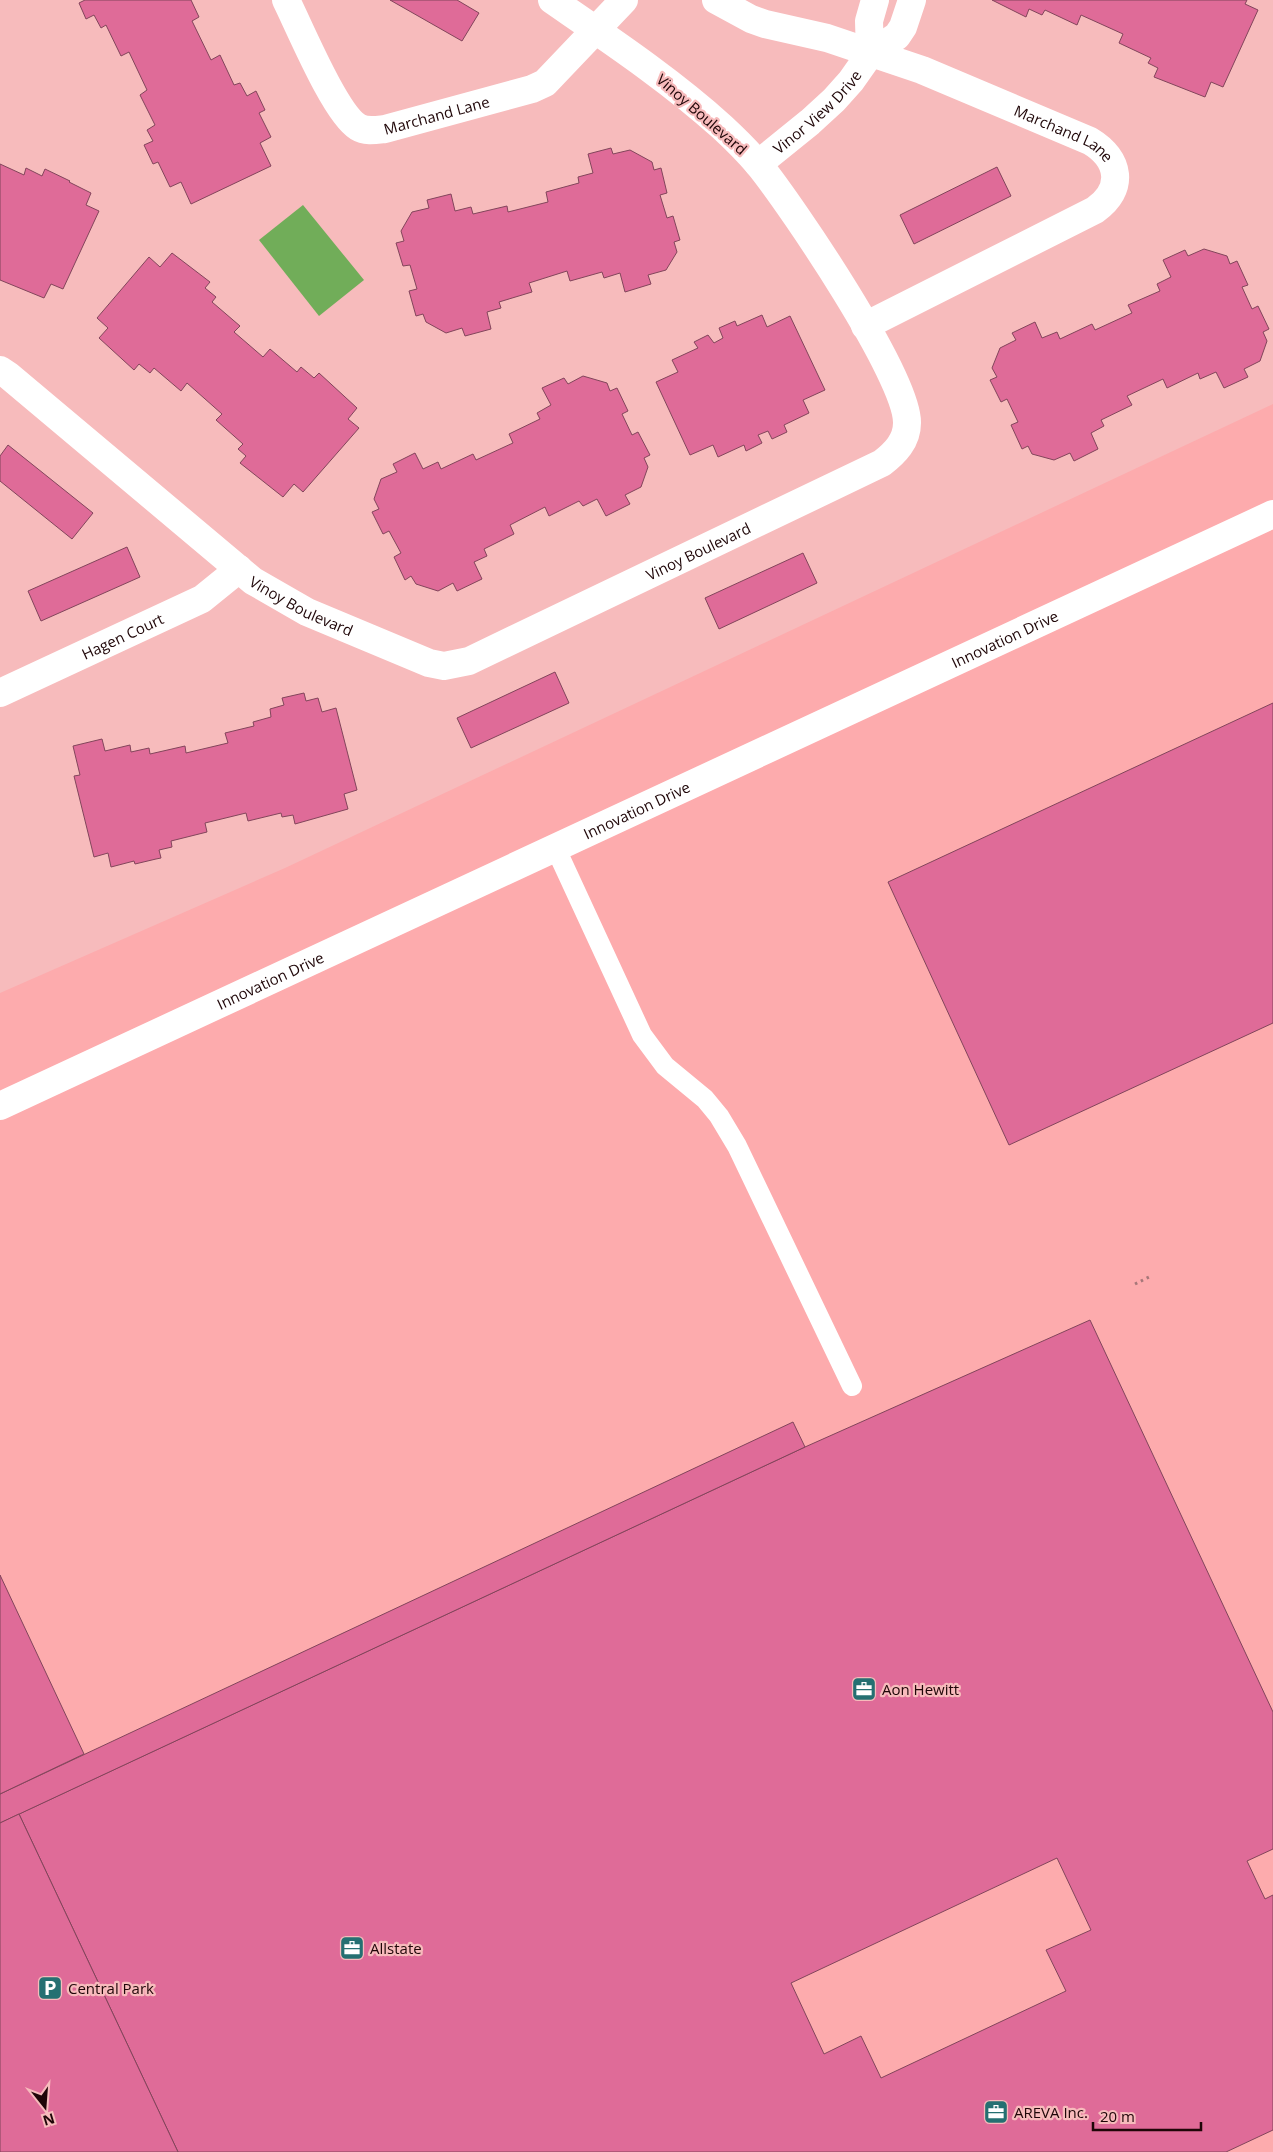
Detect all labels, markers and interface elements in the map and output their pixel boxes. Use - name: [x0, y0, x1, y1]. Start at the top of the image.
- street label: Vinor View Drive: [769, 66, 866, 158]
- street label: Vinoy Boulevard: [653, 69, 751, 159]
- street label: Marchand Lane: [381, 91, 492, 139]
- street label: Marchand Lane: [1011, 100, 1118, 166]
- street label: Vinoy Boulevard: [643, 517, 754, 585]
- street label: Vinoy Boulevard: [246, 571, 356, 640]
- street label: Innovation Drive: [948, 605, 1061, 672]
- street label: Hagen Court: [78, 608, 167, 664]
- street label: Innovation Drive: [580, 777, 693, 843]
- street label: Innovation Drive: [214, 947, 327, 1014]
- office icon: Aon Hewitt: [851, 1676, 877, 1702]
- place label: Aon Hewitt: [882, 1679, 959, 1699]
- office icon: Allstate: [339, 1935, 365, 1961]
- place label: Allstate: [370, 1938, 422, 1958]
- parking icon: Central Park: [37, 1975, 63, 2001]
- place label: Central Park: [68, 1978, 154, 1998]
- north arrow: [20, 2082, 70, 2132]
- office icon: AREVA Inc.: [983, 2099, 1009, 2125]
- scale bar: [1093, 2100, 1200, 2132]
- place label: AREVA Inc.: [1014, 2102, 1088, 2122]
- text: 20 m: [1100, 2106, 1135, 2126]
- text: N: [41, 2109, 57, 2131]

